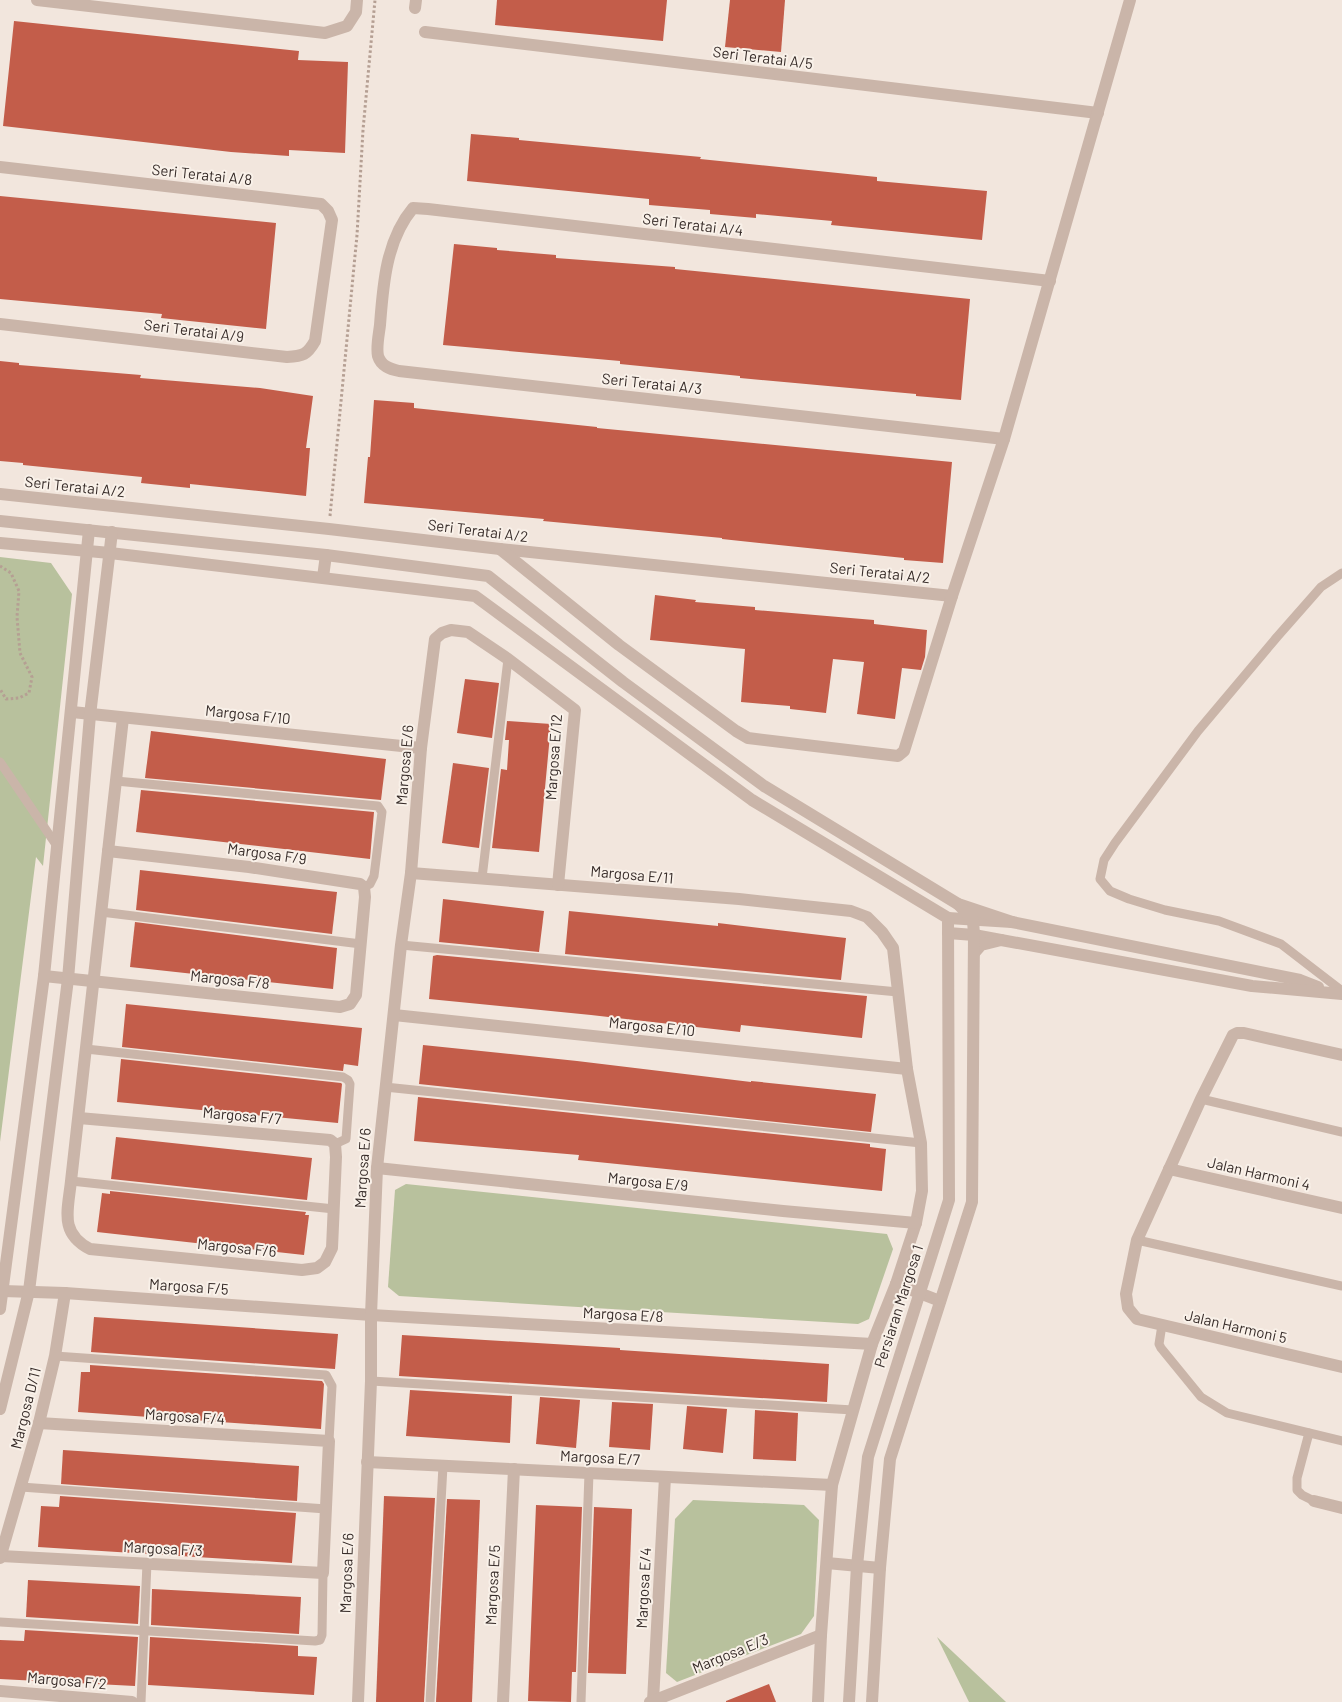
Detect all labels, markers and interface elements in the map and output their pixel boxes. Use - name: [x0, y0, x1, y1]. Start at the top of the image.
- street label: Seri Teratai A/5: [712, 42, 814, 72]
- street label: Seri Teratai A/8: [151, 160, 253, 188]
- street label: Seri Teratai A/4: [642, 209, 744, 239]
- street label: Seri Teratai A/9: [143, 315, 245, 345]
- street label: Seri Teratai A/3: [601, 369, 703, 397]
- street label: Seri Teratai A/2: [24, 472, 126, 500]
- street label: Seri Teratai A/2: [427, 515, 529, 545]
- street label: Seri Teratai A/2: [829, 558, 931, 586]
- street label: Margosa F/10: [204, 701, 292, 727]
- street label: Margosa E/12: [541, 713, 565, 801]
- street label: Margosa E/6: [392, 724, 416, 806]
- street label: Margosa F/9: [226, 839, 308, 867]
- street label: Margosa E/11: [590, 861, 674, 887]
- street label: Margosa F/8: [189, 966, 271, 992]
- street label: Margosa E/10: [608, 1013, 696, 1039]
- street label: Margosa F/7: [202, 1103, 282, 1127]
- street label: Margosa E/6: [350, 1127, 374, 1209]
- street label: Jalan Harmoni 4: [1206, 1152, 1312, 1194]
- street label: Margosa E/9: [607, 1168, 689, 1194]
- street label: Margosa F/6: [196, 1234, 278, 1260]
- street label: Persiaran Margosa 1: [870, 1242, 926, 1370]
- street label: Margosa F/5: [149, 1274, 229, 1298]
- street label: Margosa E/8: [582, 1303, 664, 1325]
- street label: Jalan Harmoni 5: [1183, 1305, 1289, 1347]
- street label: Margosa D/11: [6, 1365, 44, 1451]
- street label: Margosa F/4: [144, 1404, 226, 1428]
- street label: Margosa E/7: [560, 1446, 640, 1468]
- street label: Margosa E/6: [336, 1532, 356, 1614]
- street label: Margosa F/3: [123, 1537, 203, 1559]
- street label: Margosa E/5: [481, 1544, 503, 1626]
- street label: Margosa E/4: [632, 1547, 654, 1629]
- street label: Margosa E/3: [689, 1630, 771, 1676]
- street label: Margosa F/2: [26, 1668, 108, 1692]

